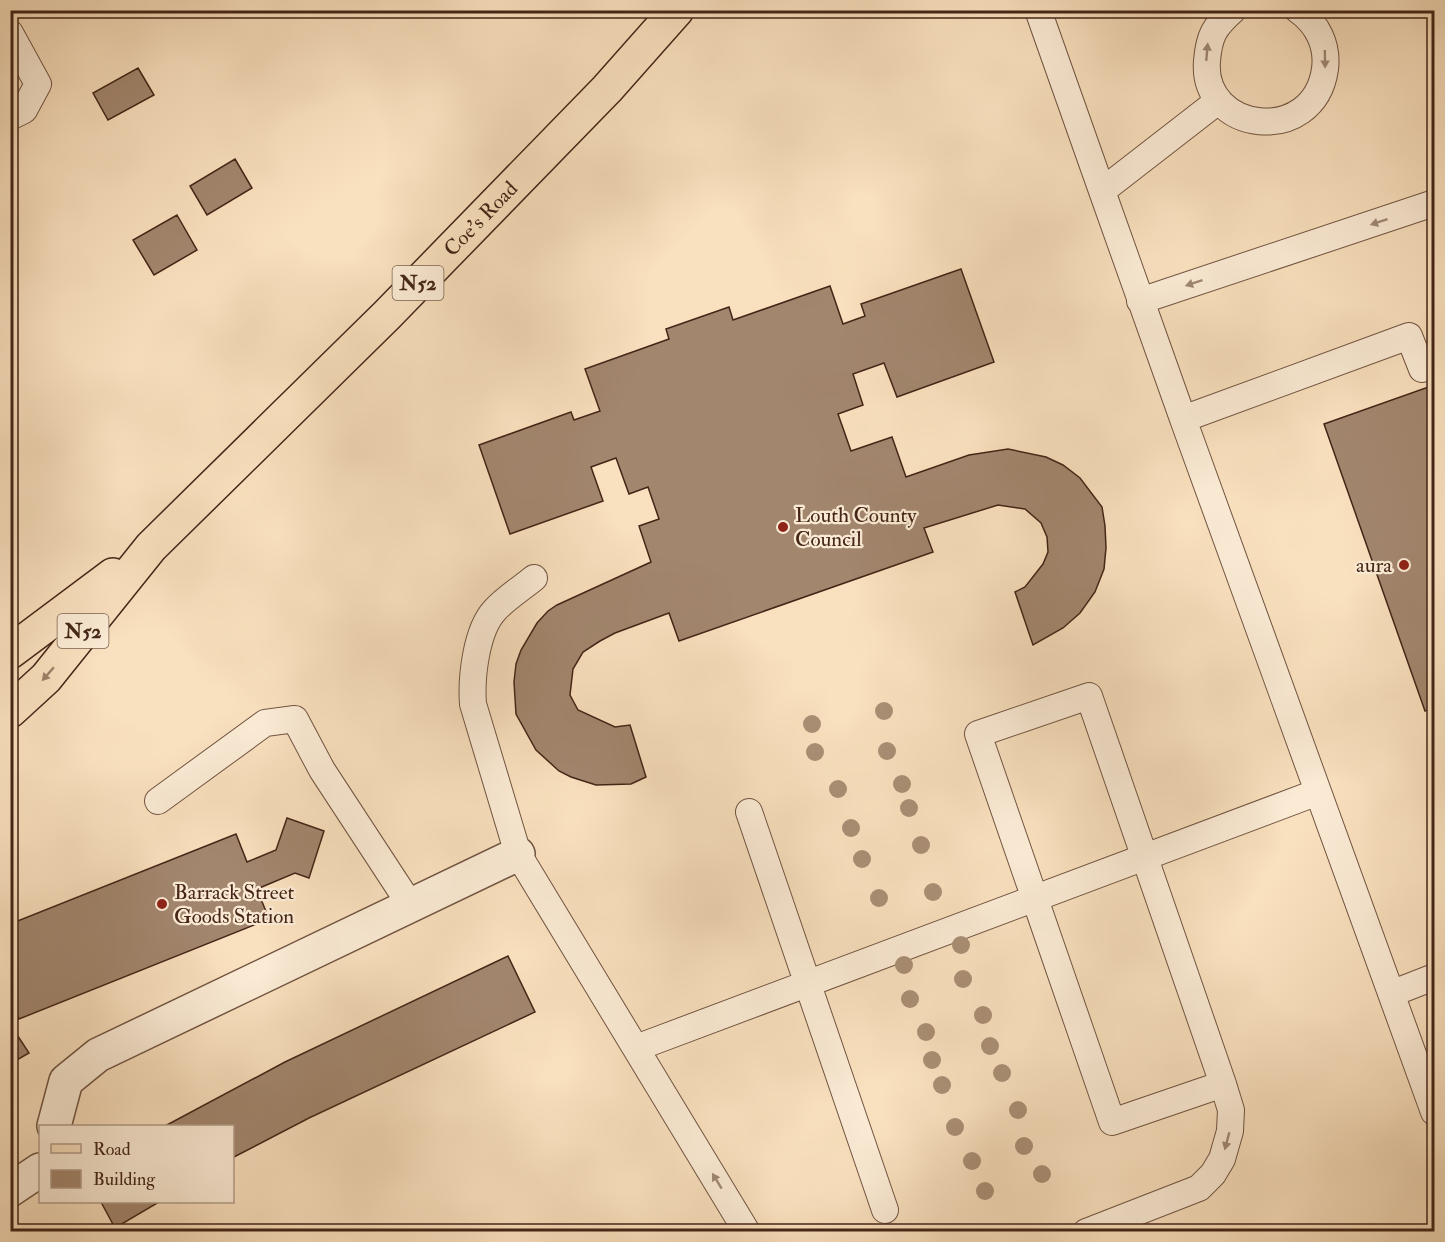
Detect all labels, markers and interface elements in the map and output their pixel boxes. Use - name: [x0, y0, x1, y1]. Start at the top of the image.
- one-way arrow: [1202, 43, 1212, 62]
- one-way arrow: [1320, 50, 1329, 69]
- street label: Coe's Road: [438, 175, 524, 262]
- one-way arrow: [1370, 217, 1388, 227]
- road number: N52: [392, 266, 444, 300]
- one-way arrow: [1185, 279, 1203, 288]
- place label: Louth County Council: [795, 502, 917, 553]
- marker: Louth County Council: [776, 520, 790, 534]
- place label: aura: [1356, 552, 1392, 579]
- marker: aura: [1397, 558, 1411, 572]
- road number: N52: [58, 614, 109, 648]
- one-way arrow: [42, 666, 55, 681]
- place label: Barrack Street Goods Station: [174, 879, 294, 930]
- marker: Barrack Street Goods Station: [155, 897, 169, 911]
- legend: [39, 1125, 234, 1203]
- one-way arrow: [1222, 1132, 1231, 1150]
- text: Road: [93, 1138, 131, 1161]
- text: Building: [93, 1168, 156, 1191]
- one-way arrow: [711, 1173, 722, 1190]

